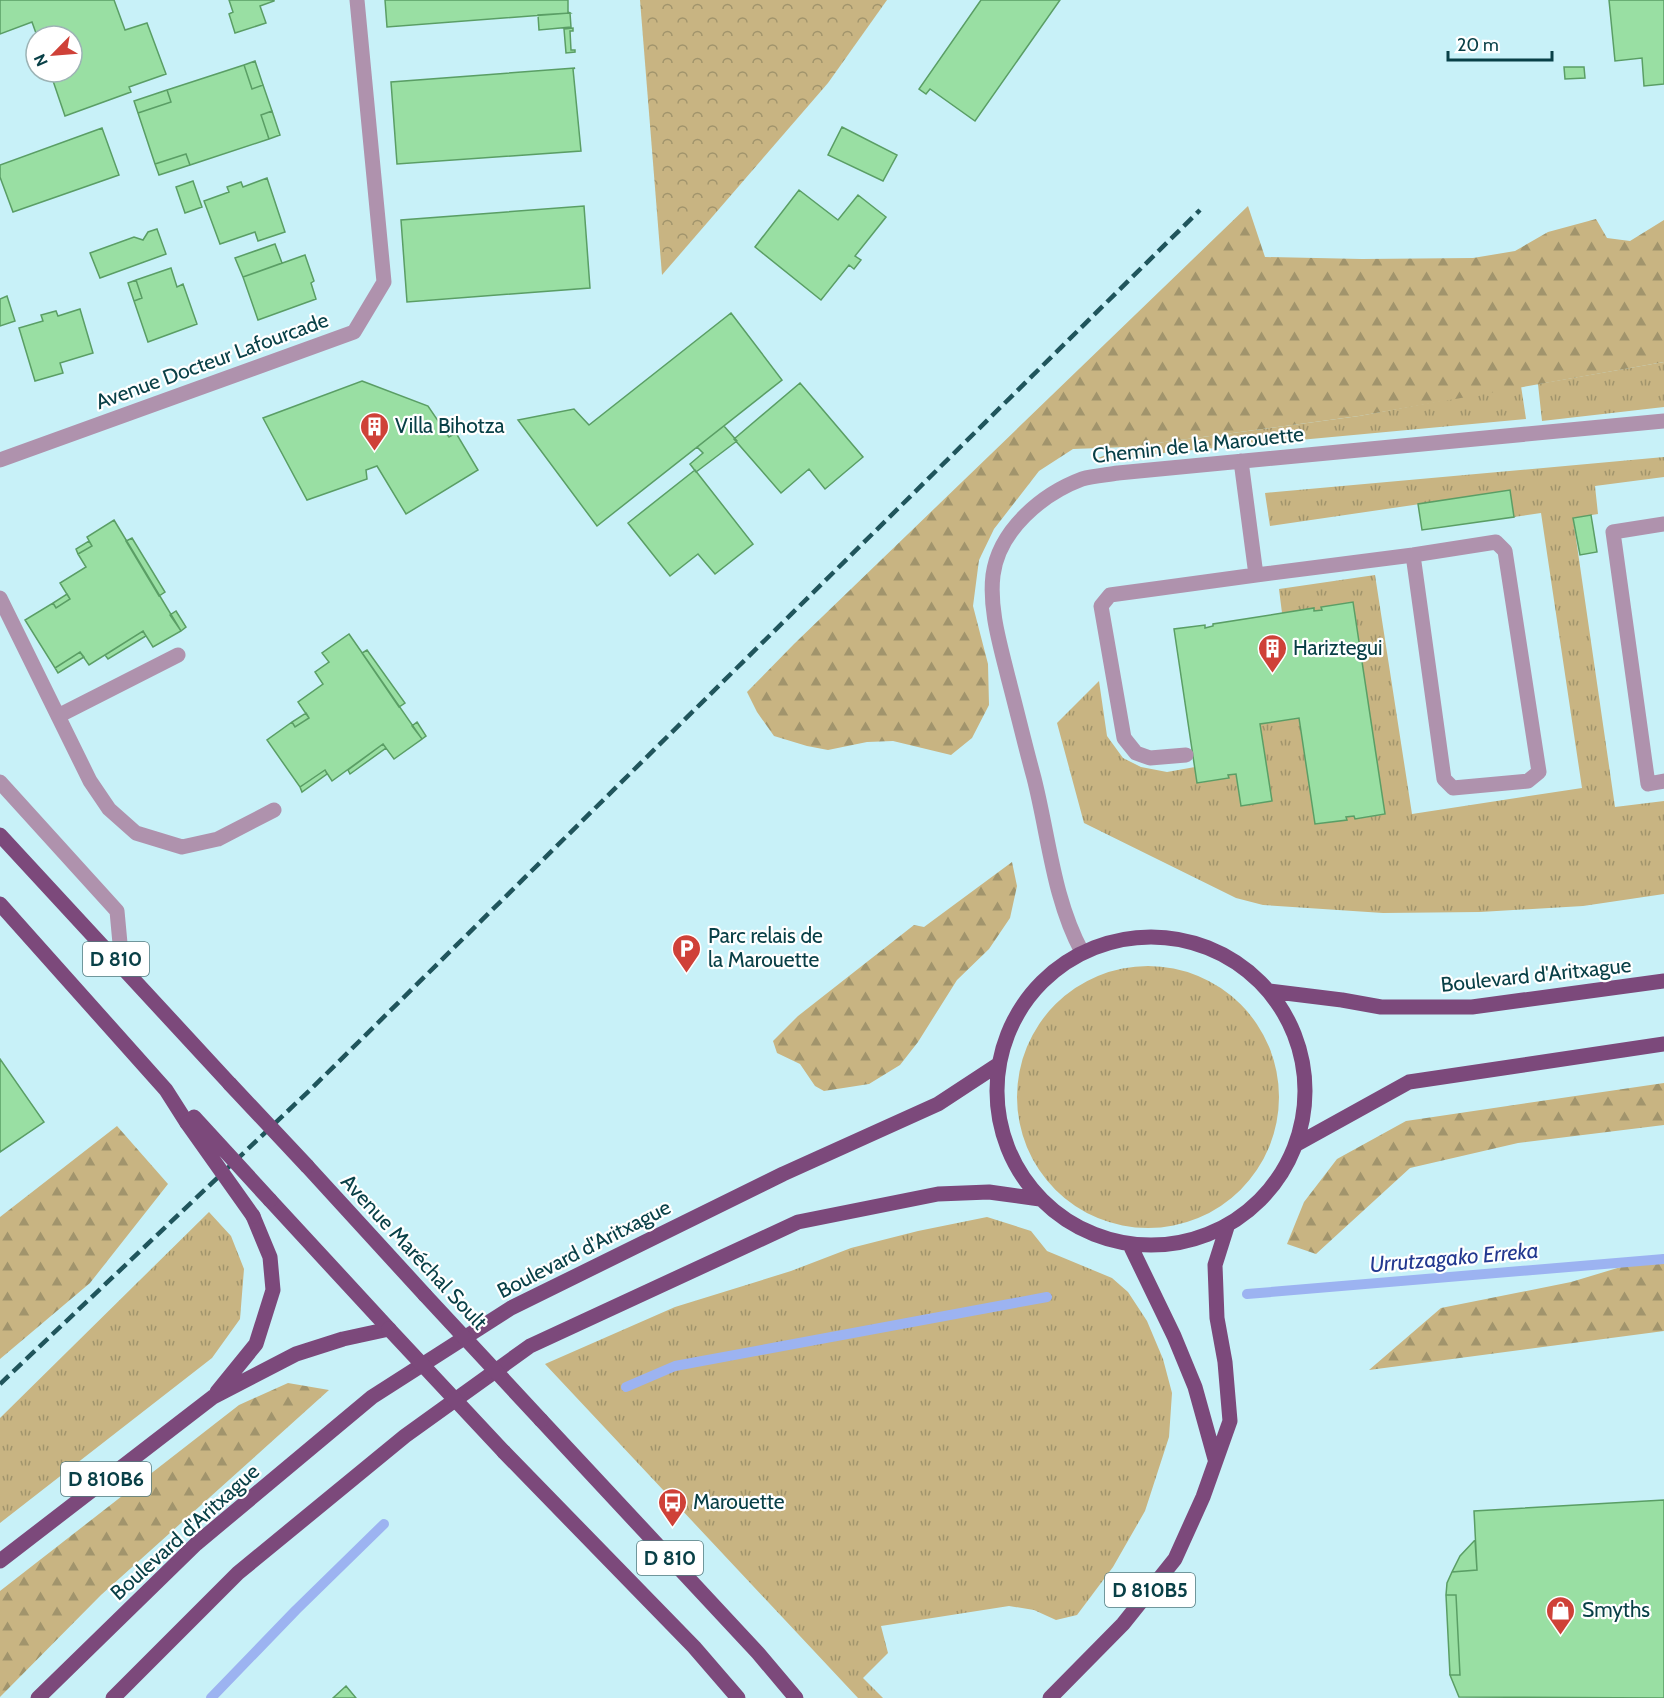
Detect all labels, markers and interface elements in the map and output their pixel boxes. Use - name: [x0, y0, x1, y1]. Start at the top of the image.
- north arrow: [24, 24, 84, 84]
- scale bar: [1448, 24, 1552, 62]
- text: 20 m: [1457, 34, 1499, 56]
- text: N: [30, 51, 52, 69]
- street label: Avenue Docteur Lafourcade: [92, 307, 332, 414]
- building icon: Villa Bihotza: [358, 410, 390, 452]
- place label: Villa Bihotza: [395, 413, 505, 438]
- street label: Chemin de la Marouette: [1091, 421, 1305, 468]
- building icon: Hariztegui: [1256, 632, 1288, 674]
- place label: Hariztegui: [1293, 635, 1382, 660]
- place label: Parc relais de la Marouette: [708, 923, 823, 972]
- parking icon: Parc relais de la Marouette: [671, 932, 703, 974]
- road number: D 810: [83, 942, 149, 976]
- street label: Boulevard d'Aritxague: [1440, 952, 1633, 997]
- street label: Avenue Maréchal Soult: [336, 1169, 493, 1334]
- street label: Boulevard d'Aritxague: [493, 1194, 675, 1303]
- water label: Urrutzagako Erreka: [1368, 1237, 1540, 1278]
- street label: Boulevard d'Aritxague: [105, 1458, 264, 1605]
- road number: D 810B6: [61, 1462, 151, 1496]
- bus stop icon: Marouette: [656, 1486, 688, 1528]
- place label: Marouette: [693, 1489, 785, 1514]
- road number: D 810: [637, 1541, 703, 1575]
- road number: D 810B5: [1105, 1573, 1195, 1607]
- shop icon: Smyths: [1545, 1594, 1577, 1636]
- place label: Smyths: [1582, 1597, 1650, 1622]

